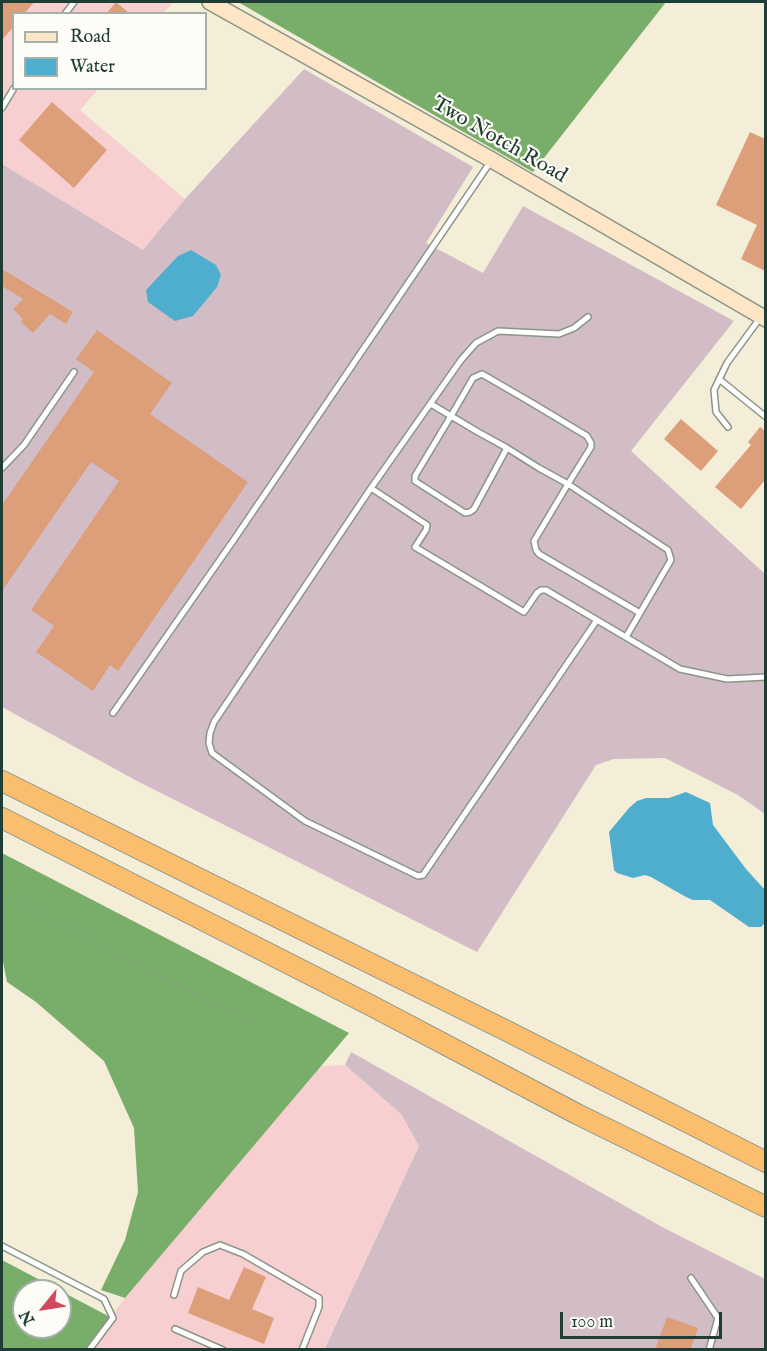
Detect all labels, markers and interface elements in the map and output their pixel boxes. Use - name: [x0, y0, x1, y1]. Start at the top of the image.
- legend: [12, 12, 207, 90]
- text: Road: [70, 26, 111, 49]
- text: Water: [70, 56, 115, 79]
- street label: Two Notch Road: [427, 92, 571, 190]
- north arrow: [12, 1279, 72, 1339]
- scale bar: [563, 1300, 725, 1338]
- text: N: [16, 1306, 40, 1328]
- text: 100 m: [571, 1311, 613, 1334]

